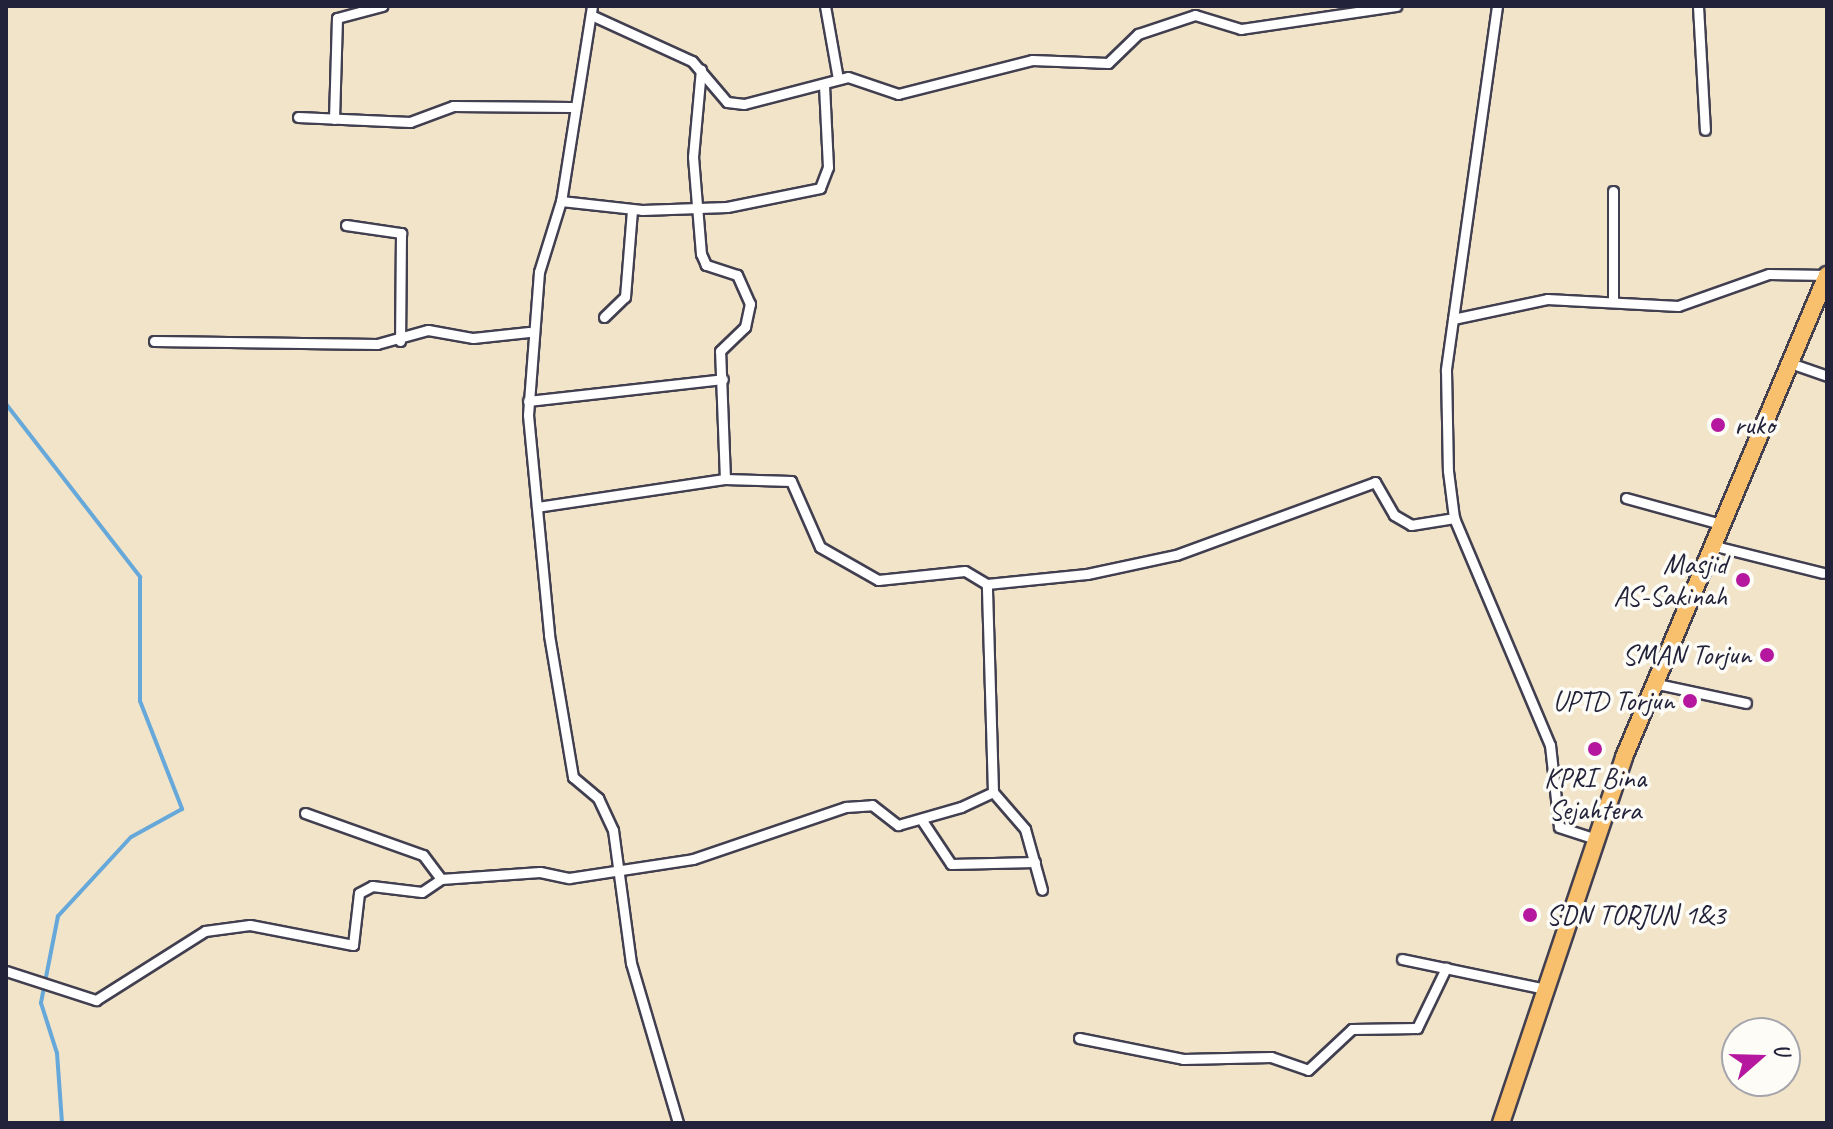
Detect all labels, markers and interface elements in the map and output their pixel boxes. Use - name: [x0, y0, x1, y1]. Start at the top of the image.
- place label: ruko: [1734, 408, 1775, 442]
- marker: ruko: [1709, 416, 1727, 434]
- place label: Masjid AS-Sakinah: [1613, 547, 1727, 613]
- marker: Masjid AS-Sakinah: [1734, 571, 1752, 589]
- place label: SMAN Torjun: [1622, 638, 1751, 672]
- marker: SMAN Torjun: [1758, 646, 1776, 664]
- place label: UPTD Torjun: [1553, 684, 1674, 718]
- marker: UPTD Torjun: [1681, 692, 1699, 710]
- marker: KPRI Bina Sejahtera: [1586, 740, 1604, 758]
- place label: KPRI Bina Sejahtera: [1544, 761, 1646, 827]
- place label: SDN TORJUN 1&3: [1546, 898, 1725, 932]
- marker: SDN TORJUN 1&3: [1521, 906, 1539, 924]
- north arrow: [1721, 1017, 1801, 1097]
- text: U: [1767, 1040, 1797, 1059]

